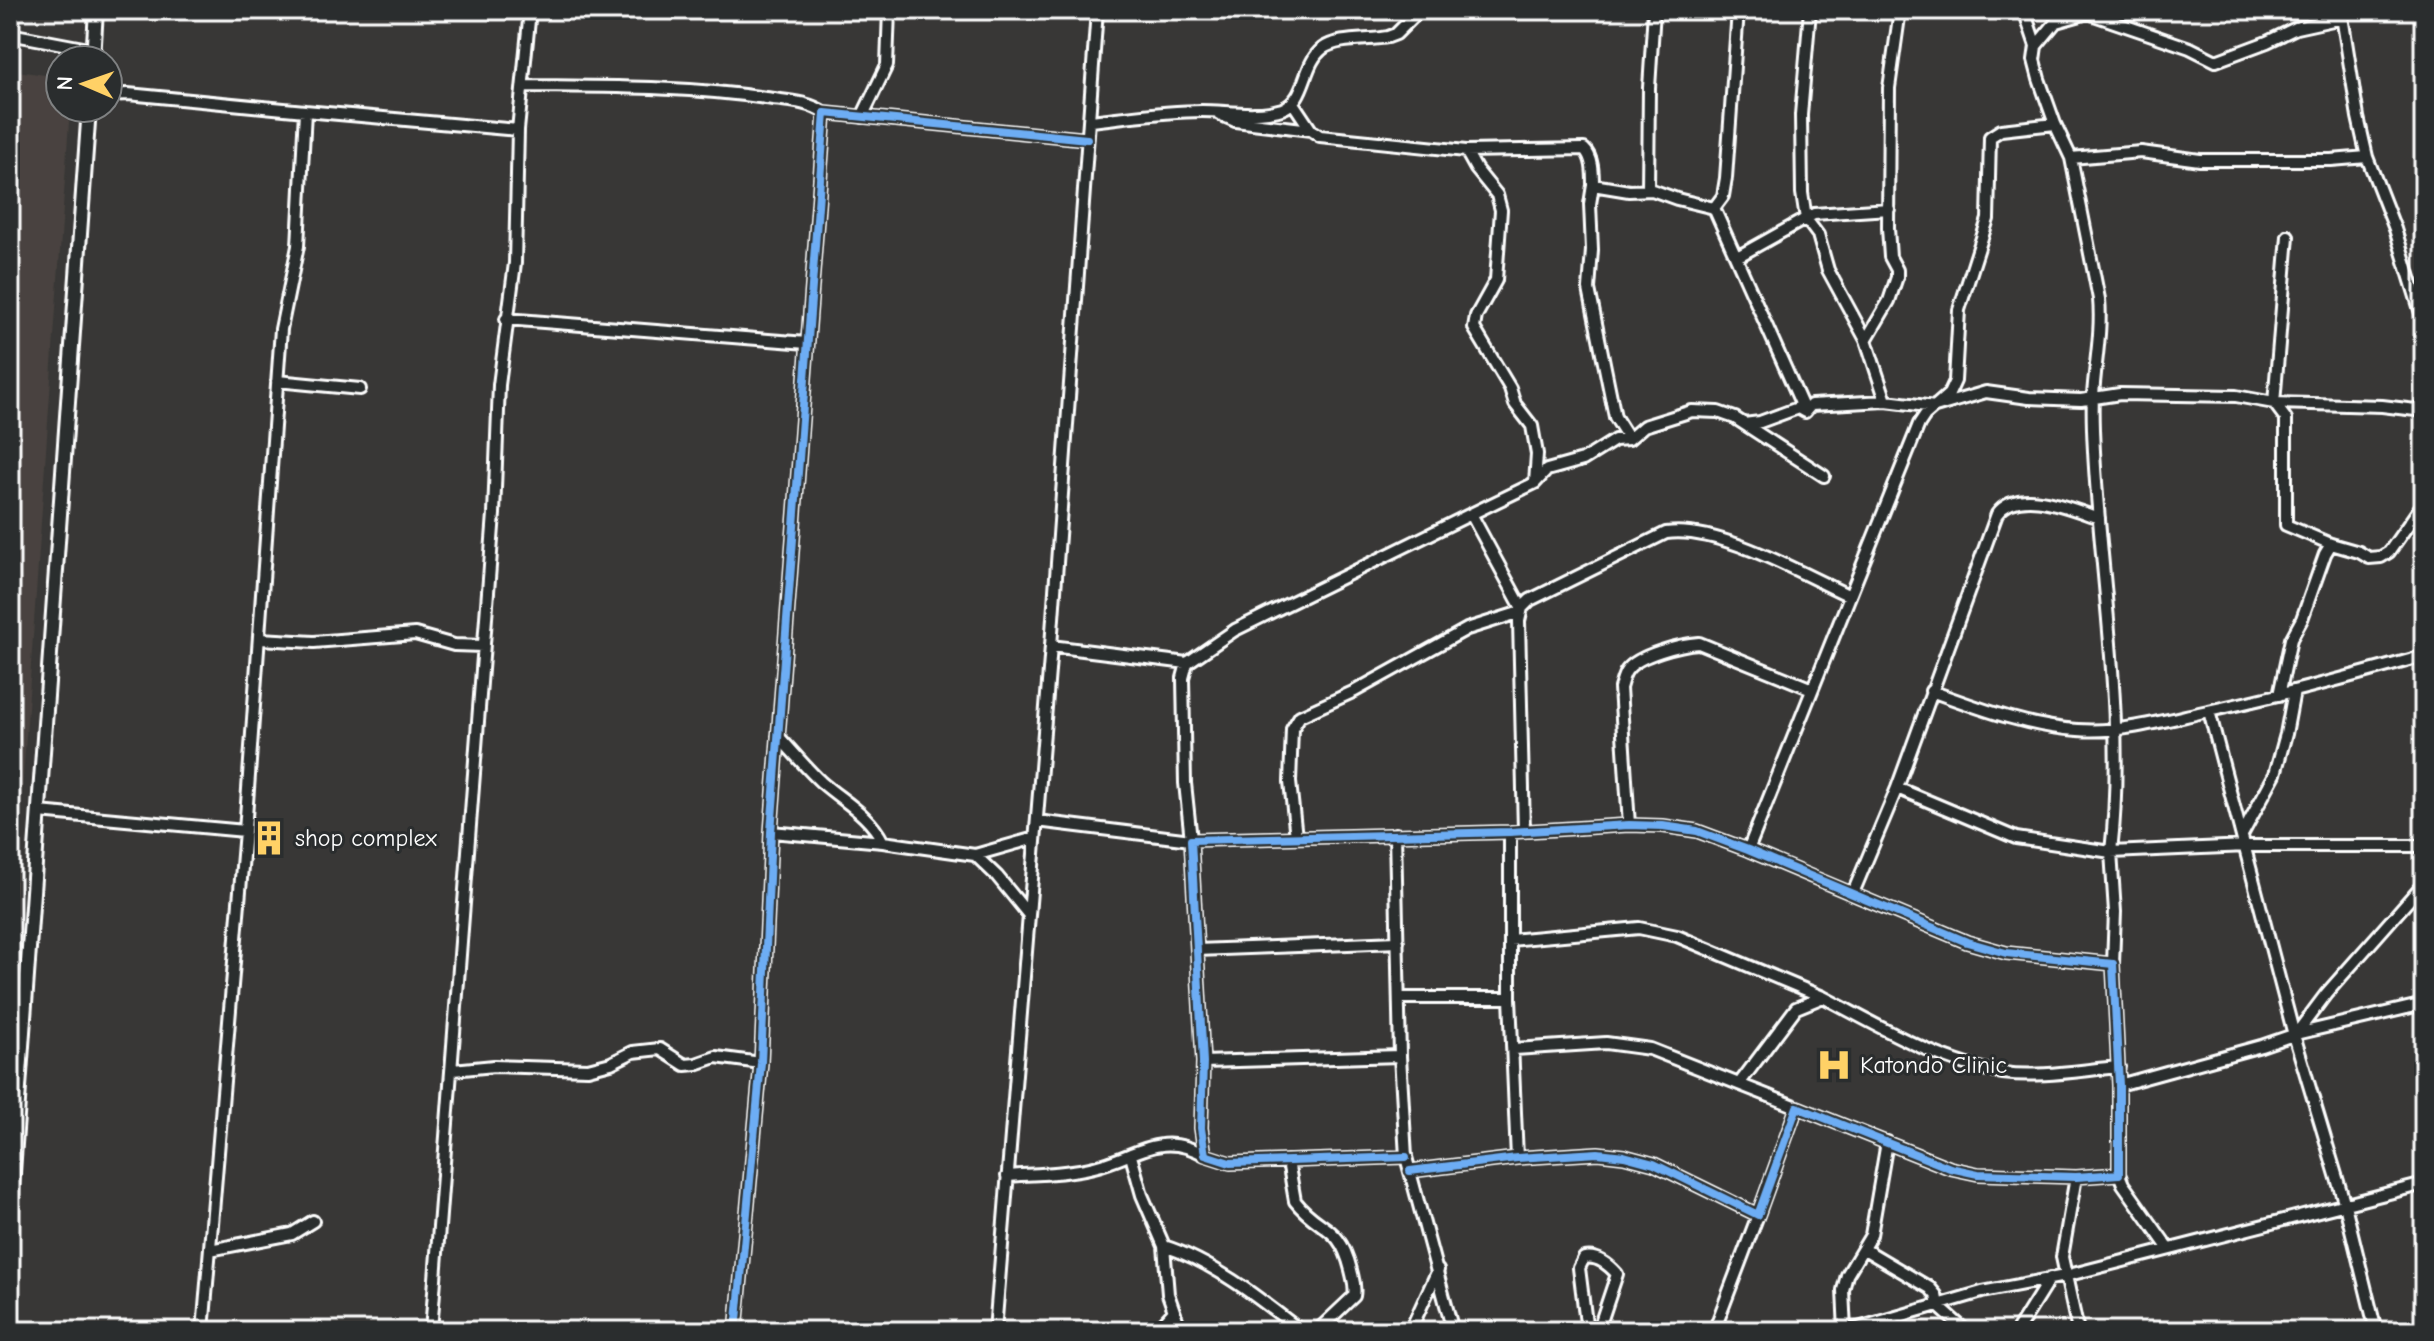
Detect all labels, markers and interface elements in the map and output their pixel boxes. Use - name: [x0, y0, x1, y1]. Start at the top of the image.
- north arrow: [44, 44, 124, 124]
- text: N: [52, 76, 78, 91]
- building icon: shop complex: [250, 819, 288, 857]
- place label: shop complex: [295, 824, 437, 852]
- hospital icon: Katondo Clinic: [1815, 1046, 1853, 1084]
- place label: Katondo Clinic: [1860, 1051, 2007, 1079]

